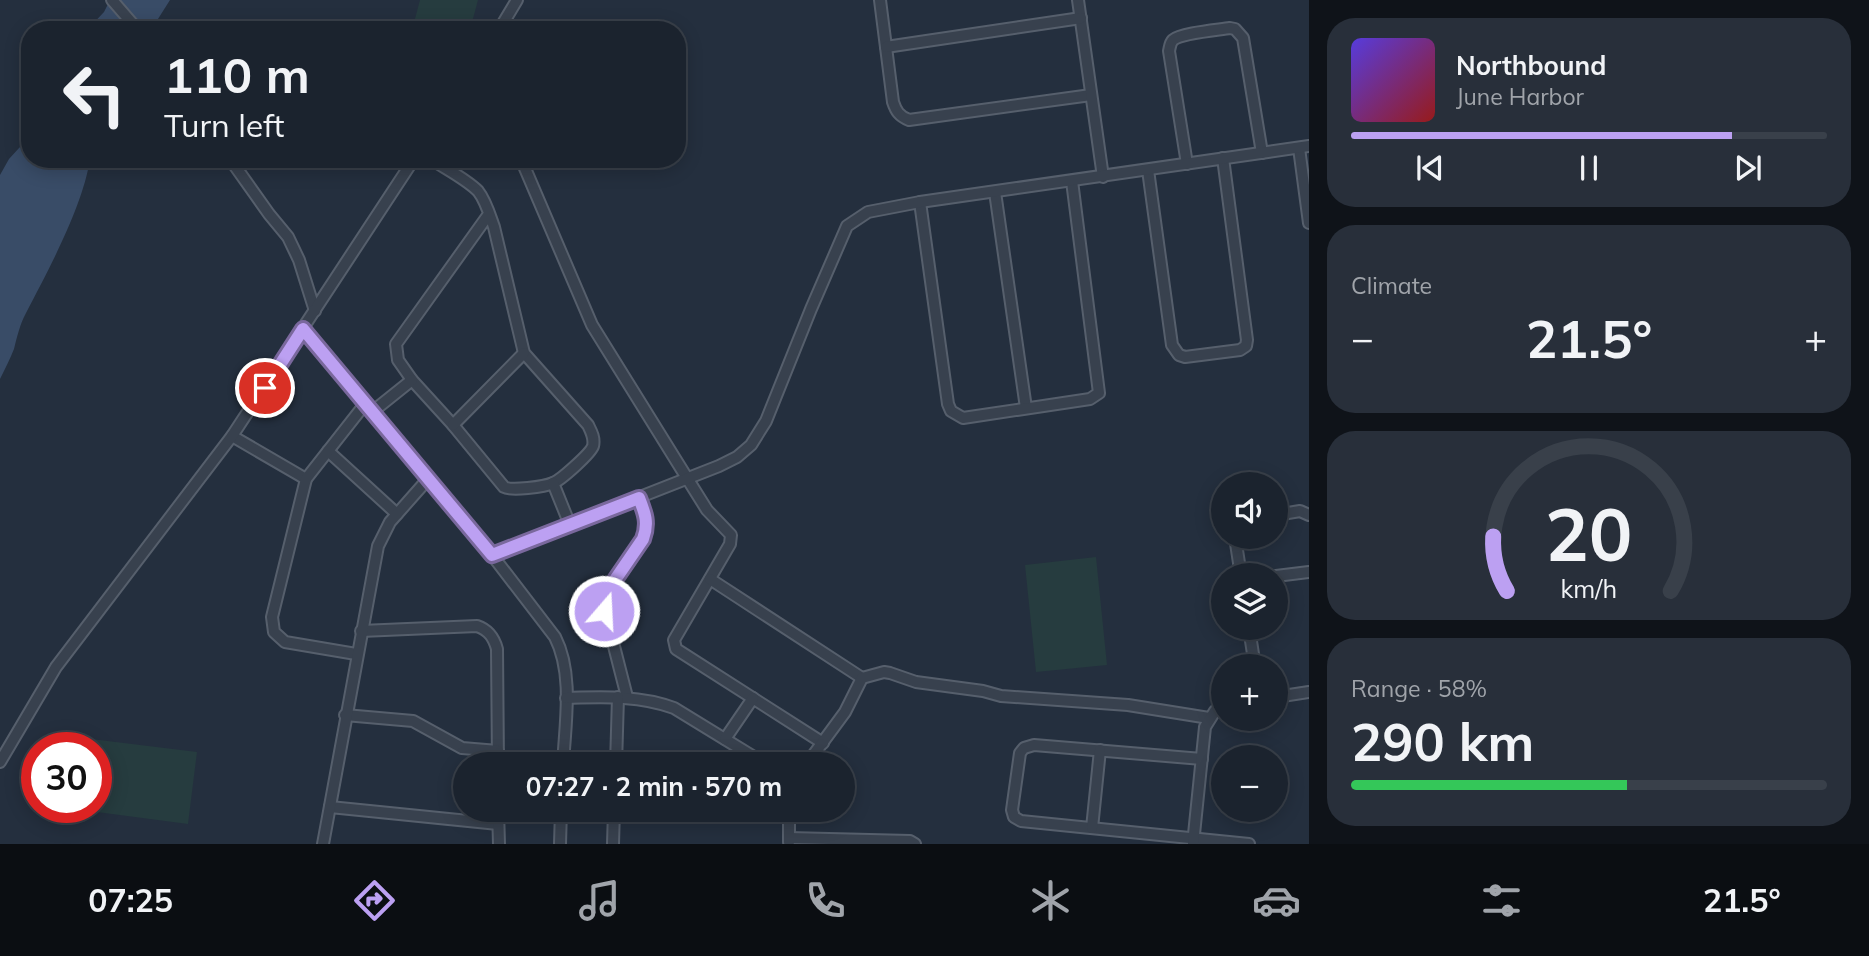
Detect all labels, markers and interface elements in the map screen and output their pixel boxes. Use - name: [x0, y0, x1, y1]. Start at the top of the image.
- text: 110 m: [164, 44, 310, 105]
- icon: left: [49, 49, 140, 140]
- text: Northbound: [1456, 49, 1606, 82]
- text: June Harbor: [1456, 82, 1584, 111]
- text: Turn left: [164, 105, 284, 145]
- icon: previous: [1411, 149, 1449, 187]
- icon: pause: [1570, 149, 1608, 187]
- icon: next: [1729, 149, 1767, 187]
- text: Climate: [1351, 271, 1432, 300]
- text: 21.5°: [1526, 306, 1652, 371]
- text: −: [1351, 314, 1374, 362]
- text: +: [1804, 314, 1827, 362]
- pin: [235, 358, 295, 418]
- icon: arrive: [246, 369, 284, 407]
- map controls: [1211, 472, 1288, 822]
- button: sound: [1211, 472, 1288, 549]
- text: 20: [1545, 489, 1633, 580]
- button: layers: [1211, 563, 1288, 640]
- text: km/h: [1561, 573, 1617, 604]
- position arrow: [567, 574, 641, 648]
- button: +: [1211, 654, 1288, 731]
- text: Range · 58%: [1351, 674, 1487, 703]
- text: 290 km: [1351, 709, 1534, 774]
- speed limit sign: 30: [21, 732, 112, 823]
- button: −: [1211, 745, 1288, 822]
- text: 07:27 · 2 min · 570 m: [526, 770, 782, 803]
- icon: directions: [350, 876, 399, 925]
- icon: music: [575, 876, 624, 925]
- icon: phone: [801, 876, 850, 925]
- icon: climate: [1026, 876, 1075, 925]
- icon: car: [1252, 876, 1301, 925]
- icon: filters: [1477, 876, 1526, 925]
- text: 07:25: [88, 880, 173, 920]
- text: 21.5°: [1703, 880, 1781, 920]

